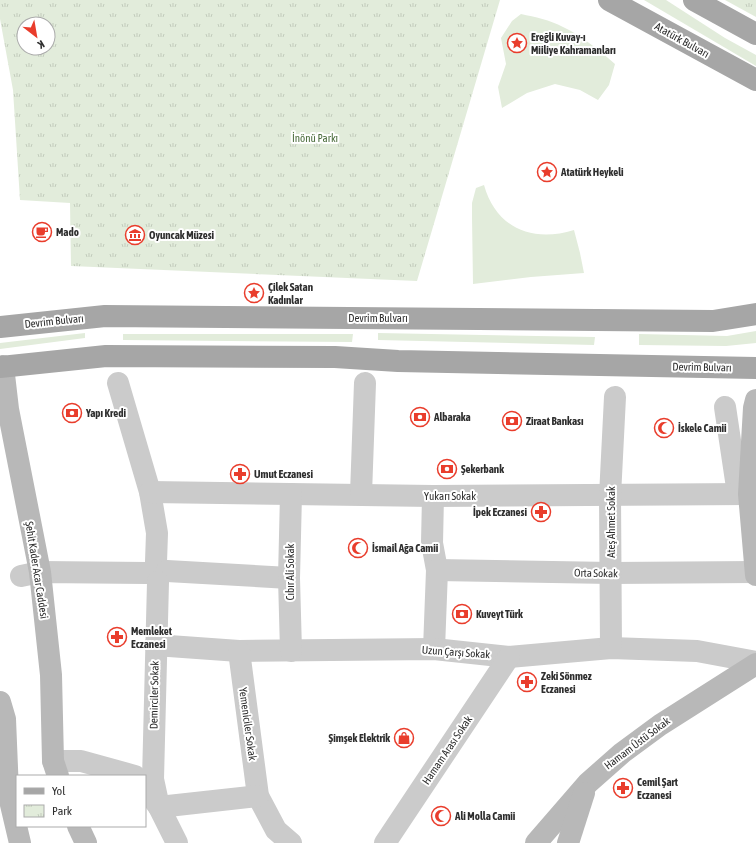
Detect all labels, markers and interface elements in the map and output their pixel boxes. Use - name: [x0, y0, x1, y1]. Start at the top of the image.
- north arrow: [16, 16, 56, 56]
- street label: Atatürk Bulvarı: [653, 20, 711, 60]
- place label: Ereğli Kuvay-ı Miiliye Kahramanları: [531, 31, 616, 56]
- place icon: Ereğli Kuvay-ı Miiliye Kahramanları: [506, 32, 528, 54]
- text: K: [35, 38, 47, 51]
- park label: İnönü Parkı: [292, 132, 338, 144]
- place icon: Atatürk Heykeli: [536, 161, 558, 183]
- place label: Atatürk Heykeli: [560, 166, 624, 178]
- cafe icon: Mado: [31, 221, 53, 243]
- museum icon: Oyuncak Müzesi: [124, 224, 146, 246]
- place label: Mado: [56, 226, 79, 238]
- place label: Oyuncak Müzesi: [149, 229, 215, 241]
- place label: Çilek Satan Kadınlar: [268, 281, 313, 306]
- place icon: Çilek Satan Kadınlar: [243, 282, 265, 304]
- street label: Devrim Bulvarı: [24, 312, 84, 330]
- street label: Devrim Bulvarı: [348, 312, 408, 324]
- street label: Devrim Bulvarı: [672, 360, 732, 374]
- bank icon: Yapı Kredi: [61, 402, 83, 424]
- bank icon: Albaraka: [409, 406, 431, 428]
- place label: Yapı Kredi: [85, 407, 126, 419]
- bank icon: Ziraat Bankası: [501, 410, 523, 432]
- place label: Albaraka: [433, 411, 471, 423]
- place label: Ziraat Bankası: [526, 415, 584, 427]
- mosque icon: İskele Camii: [653, 417, 675, 439]
- place label: İskele Camii: [678, 422, 727, 434]
- bank icon: Şekerbank: [436, 458, 458, 480]
- pharmacy icon: Umut Eczanesi: [229, 463, 251, 485]
- place label: Şekerbank: [461, 463, 504, 475]
- place label: Umut Eczanesi: [254, 468, 313, 480]
- street label: Ateş Ahmet Sokak: [605, 486, 617, 558]
- street label: Yukarı Sokak: [424, 490, 476, 502]
- pharmacy icon: İpek Eczanesi: [530, 501, 552, 523]
- place label: İpek Eczanesi: [473, 506, 527, 518]
- street label: Şehit Kader Acar Caddesi: [23, 520, 51, 620]
- mosque icon: İsmail Ağa Camii: [347, 537, 369, 559]
- place label: İsmail Ağa Camii: [372, 542, 439, 554]
- street label: Cıbır Ali Sokak: [284, 543, 296, 600]
- street label: Orta Sokak: [574, 567, 618, 579]
- bank icon: Kuveyt Türk: [451, 603, 473, 625]
- place label: Kuveyt Türk: [476, 608, 523, 620]
- place label: Memleket Eczanesi: [131, 625, 173, 650]
- pharmacy icon: Memleket Eczanesi: [106, 626, 128, 648]
- street label: Uzun Çarşı Sokak: [421, 644, 491, 660]
- street label: Demirciler Sokak: [147, 660, 161, 729]
- place label: Zeki Sönmez Eczanesi: [541, 670, 592, 695]
- pharmacy icon: Zeki Sönmez Eczanesi: [516, 671, 538, 693]
- street label: Yemeniciler Sokak: [237, 687, 259, 762]
- street label: Hamam Arası Sokak: [420, 713, 474, 787]
- street label: Hamam Üstü Sokak: [602, 714, 672, 772]
- shop icon: Şimşek Elektrik: [393, 727, 415, 749]
- place label: Şimşek Elektrik: [329, 732, 390, 744]
- legend: [16, 775, 146, 827]
- place label: Cemil Şart Eczanesi: [637, 776, 679, 801]
- pharmacy icon: Cemil Şart Eczanesi: [612, 777, 634, 799]
- text: Yol: [52, 784, 66, 798]
- text: Park: [52, 804, 73, 818]
- mosque icon: Ali Molla Camii: [430, 805, 452, 827]
- place label: Ali Molla Camii: [454, 810, 516, 822]

